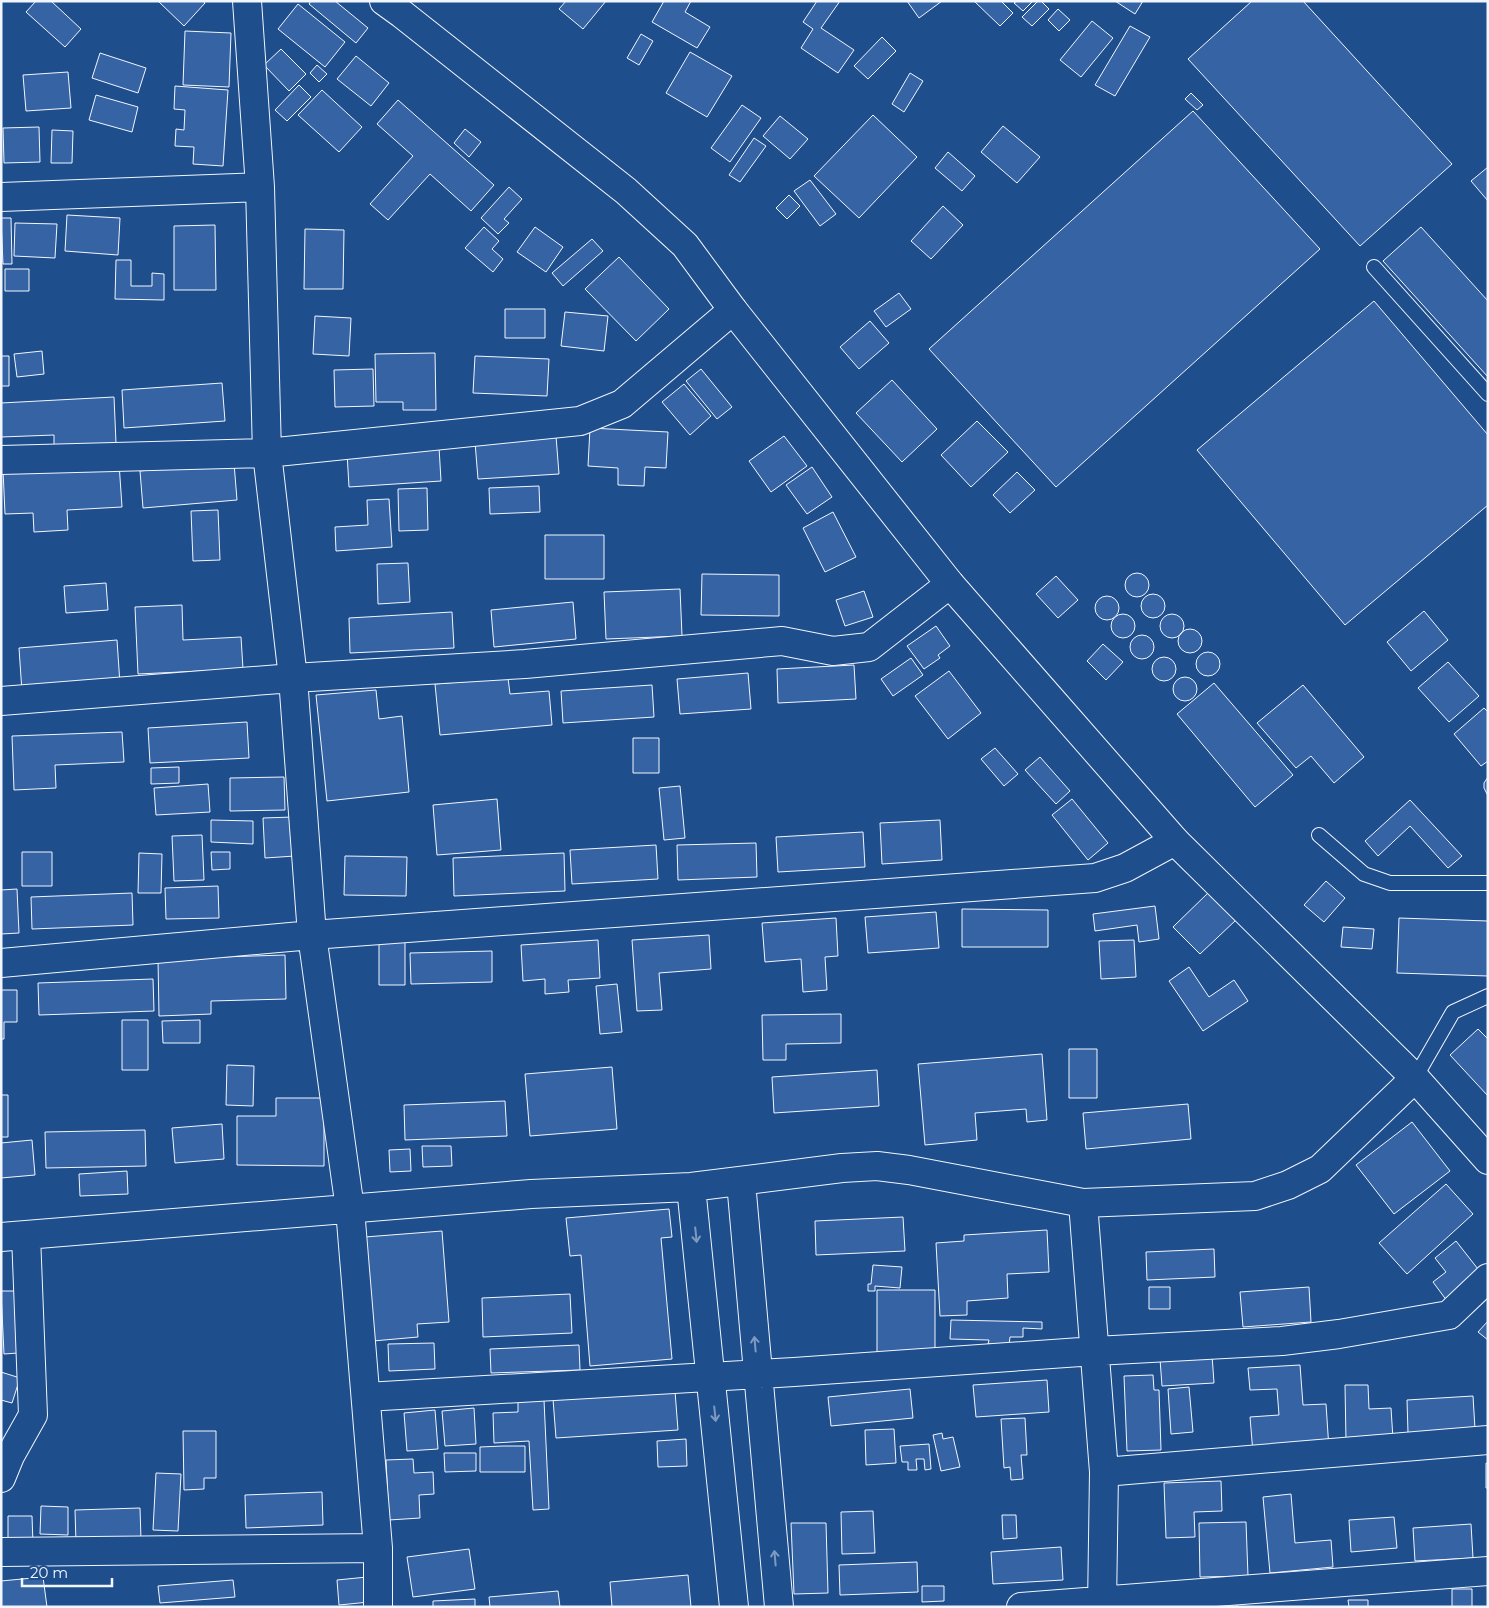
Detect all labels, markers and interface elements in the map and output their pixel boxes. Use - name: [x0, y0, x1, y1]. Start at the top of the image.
- one-way arrow: [691, 1227, 701, 1243]
- one-way arrow: [750, 1336, 759, 1352]
- one-way arrow: [710, 1406, 720, 1422]
- one-way arrow: [770, 1551, 780, 1567]
- scale bar: [22, 1556, 112, 1588]
- text: 20 m: [30, 1563, 68, 1582]

